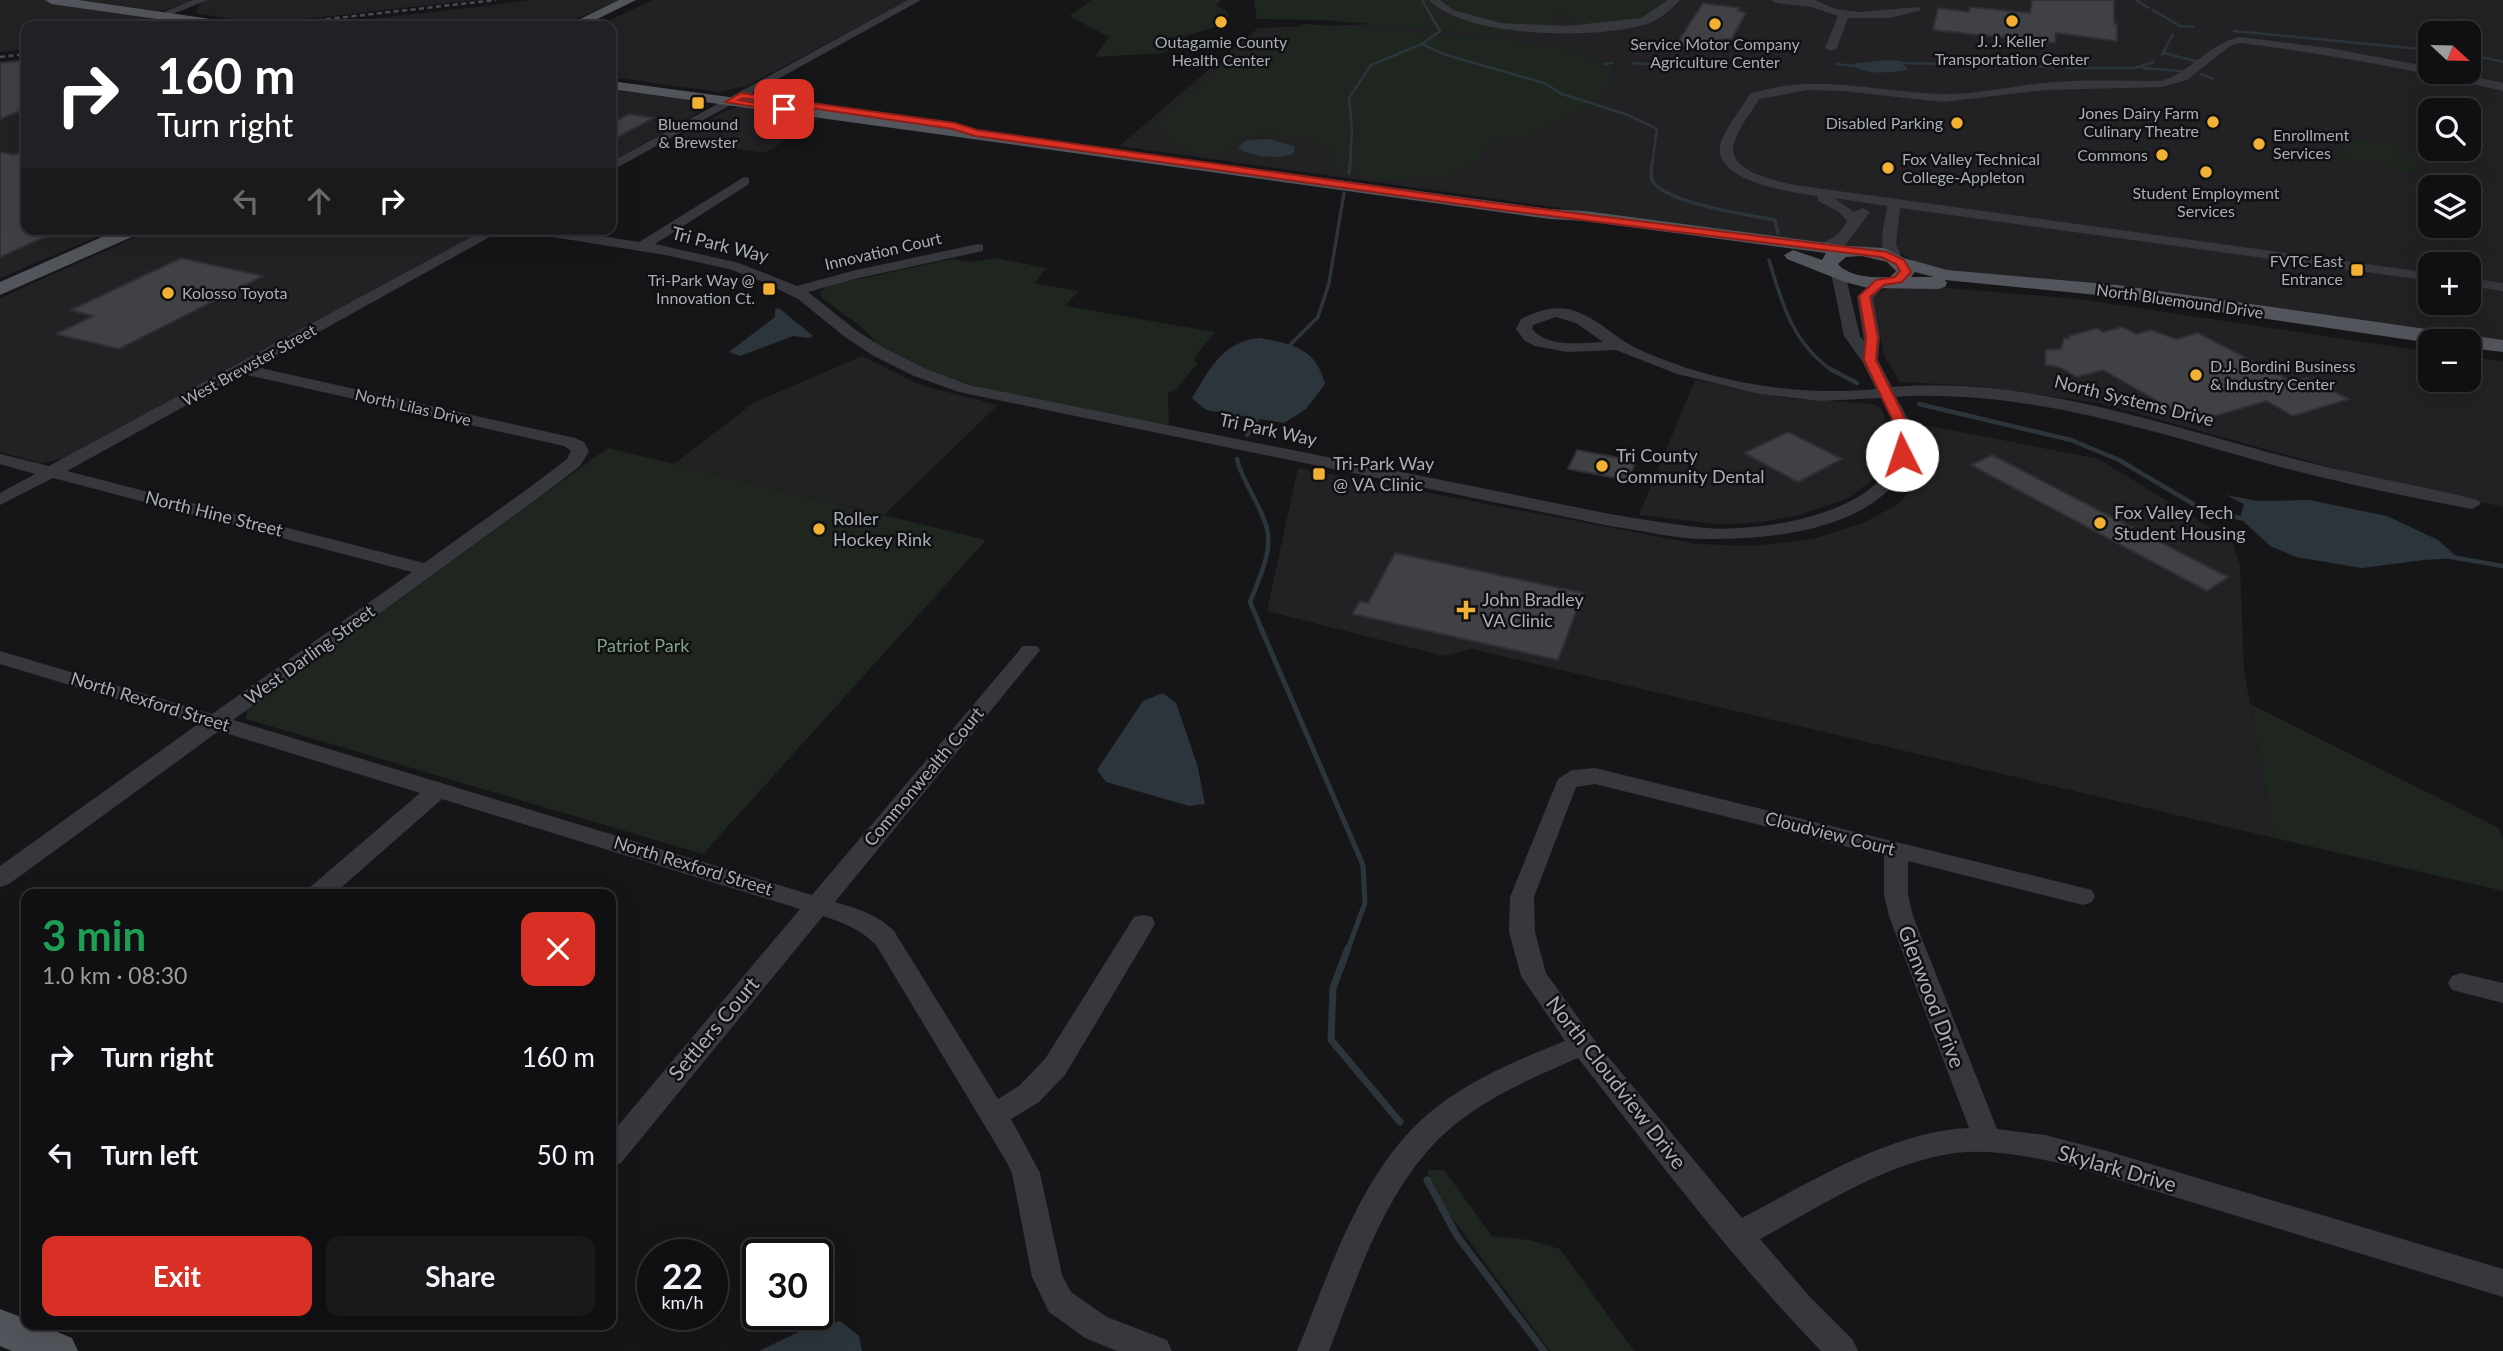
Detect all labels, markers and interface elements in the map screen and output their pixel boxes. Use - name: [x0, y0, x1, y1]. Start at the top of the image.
- marker: J. J. Keller Transportation Center: [2004, 13, 2020, 29]
- marker: Outagamie County Health Center: [1213, 14, 1229, 30]
- marker: Service Motor Company Agriculture Center: [1707, 16, 1723, 32]
- north arrow: [2418, 21, 2482, 84]
- map controls: [2418, 21, 2481, 392]
- place label: J. J. Keller Transportation Center: [1935, 31, 2089, 68]
- place label: Outagamie County Health Center: [1155, 32, 1288, 69]
- place label: Service Motor Company Agriculture Center: [1630, 34, 1801, 71]
- text: 160 m: [157, 46, 295, 104]
- icon: right: [42, 49, 133, 140]
- pin: [754, 79, 814, 139]
- icon: arrive: [765, 90, 803, 128]
- marker: Bluemound & Brewster: [690, 95, 706, 111]
- button: search: [2418, 98, 2481, 161]
- place label: Jones Dairy Farm Culinary Theatre: [2079, 103, 2199, 140]
- text: Turn right: [157, 105, 293, 144]
- place label: Disabled Parking: [1826, 113, 1943, 132]
- place label: Bluemound & Brewster: [658, 114, 738, 151]
- marker: Jones Dairy Farm Culinary Theatre: [2205, 114, 2221, 130]
- marker: Disabled Parking: [1949, 115, 1965, 131]
- place label: Enrollment Services: [2273, 125, 2349, 162]
- marker: Enrollment Services: [2251, 136, 2267, 152]
- place label: Commons: [2077, 145, 2148, 164]
- marker: Commons: [2154, 147, 2170, 163]
- place label: Fox Valley Technical College-Appleton: [1902, 149, 2040, 186]
- marker: Fox Valley Technical College-Appleton: [1880, 160, 1896, 176]
- marker: Student Employment Services: [2198, 164, 2214, 180]
- button: layers: [2418, 175, 2481, 238]
- icon: left: [227, 182, 265, 220]
- icon: ahead: [300, 182, 338, 220]
- icon: right: [373, 182, 411, 220]
- place label: Student Employment Services: [2132, 183, 2280, 220]
- street label: Tri Park Way: [669, 221, 772, 267]
- street label: Innovation Court: [823, 228, 943, 273]
- place label: FVTC East Entrance: [2270, 251, 2343, 288]
- button: +: [2418, 252, 2481, 315]
- marker: FVTC East Entrance: [2349, 262, 2365, 278]
- place label: Tri-Park Way @ Innovation Ct.: [648, 270, 755, 307]
- street label: North Bluemound Drive: [2095, 279, 2265, 322]
- marker: Tri-Park Way @ Innovation Ct.: [761, 281, 777, 297]
- place label: Kolosso Toyota: [182, 283, 287, 302]
- marker: Kolosso Toyota: [160, 285, 176, 301]
- street label: West Brewster Street: [178, 320, 319, 409]
- button: −: [2418, 329, 2481, 392]
- place label: D.J. Bordini Business & Industry Center: [2210, 356, 2356, 393]
- marker: D.J. Bordini Business & Industry Center: [2188, 367, 2204, 383]
- street label: North Systems Drive: [2052, 370, 2216, 430]
- street label: North Lilas Drive: [353, 384, 473, 429]
- street label: Tri Park Way: [1217, 408, 1320, 450]
- position arrow: [1865, 418, 1939, 492]
- place label: Tri County Community Dental: [1616, 444, 1765, 487]
- place label: Tri-Park Way @ VA Clinic: [1333, 452, 1435, 495]
- marker: Tri County Community Dental: [1594, 458, 1610, 474]
- marker: Tri-Park Way @ VA Clinic: [1311, 466, 1327, 482]
- street label: North Hine Street: [143, 485, 286, 541]
- place label: Fox Valley Tech Student Housing: [2114, 501, 2246, 544]
- place label: Roller Hockey Rink: [833, 507, 932, 550]
- marker: Fox Valley Tech Student Housing: [2092, 515, 2108, 531]
- marker: Roller Hockey Rink: [811, 521, 827, 537]
- place label: John Bradley VA Clinic: [1482, 588, 1585, 631]
- street label: West Darling Street: [240, 599, 379, 709]
- marker: John Bradley VA Clinic: [1456, 600, 1476, 620]
- park label: Patriot Park: [597, 634, 690, 656]
- street label: North Rexford Street: [68, 666, 233, 736]
- street label: Commonwealth Court: [859, 702, 988, 850]
- street label: Cloudview Court: [1763, 806, 1898, 860]
- street label: North Rexford Street: [611, 830, 776, 900]
- text: 3 min: [42, 910, 146, 960]
- button: close: [521, 912, 595, 986]
- street label: Glenwood Drive: [1894, 922, 1971, 1071]
- text: 1.0 km · 08:30: [42, 961, 187, 989]
- street label: Settlers Court: [662, 971, 764, 1085]
- street label: North Cloudview Drive: [1542, 991, 1692, 1174]
- icon: right: [42, 1038, 80, 1076]
- text: Turn right: [101, 1041, 214, 1073]
- text: 160 m: [522, 1041, 595, 1073]
- icon: left: [42, 1136, 80, 1174]
- text: Turn left: [101, 1139, 198, 1171]
- text: 50 m: [537, 1139, 595, 1171]
- street label: Skylark Drive: [2055, 1139, 2179, 1196]
- button: Exit: [42, 1236, 312, 1316]
- button: Share: [326, 1236, 595, 1316]
- speed limit sign: 30: [742, 1239, 833, 1330]
- text: 22: [662, 1254, 703, 1296]
- text: km/h: [661, 1291, 704, 1313]

